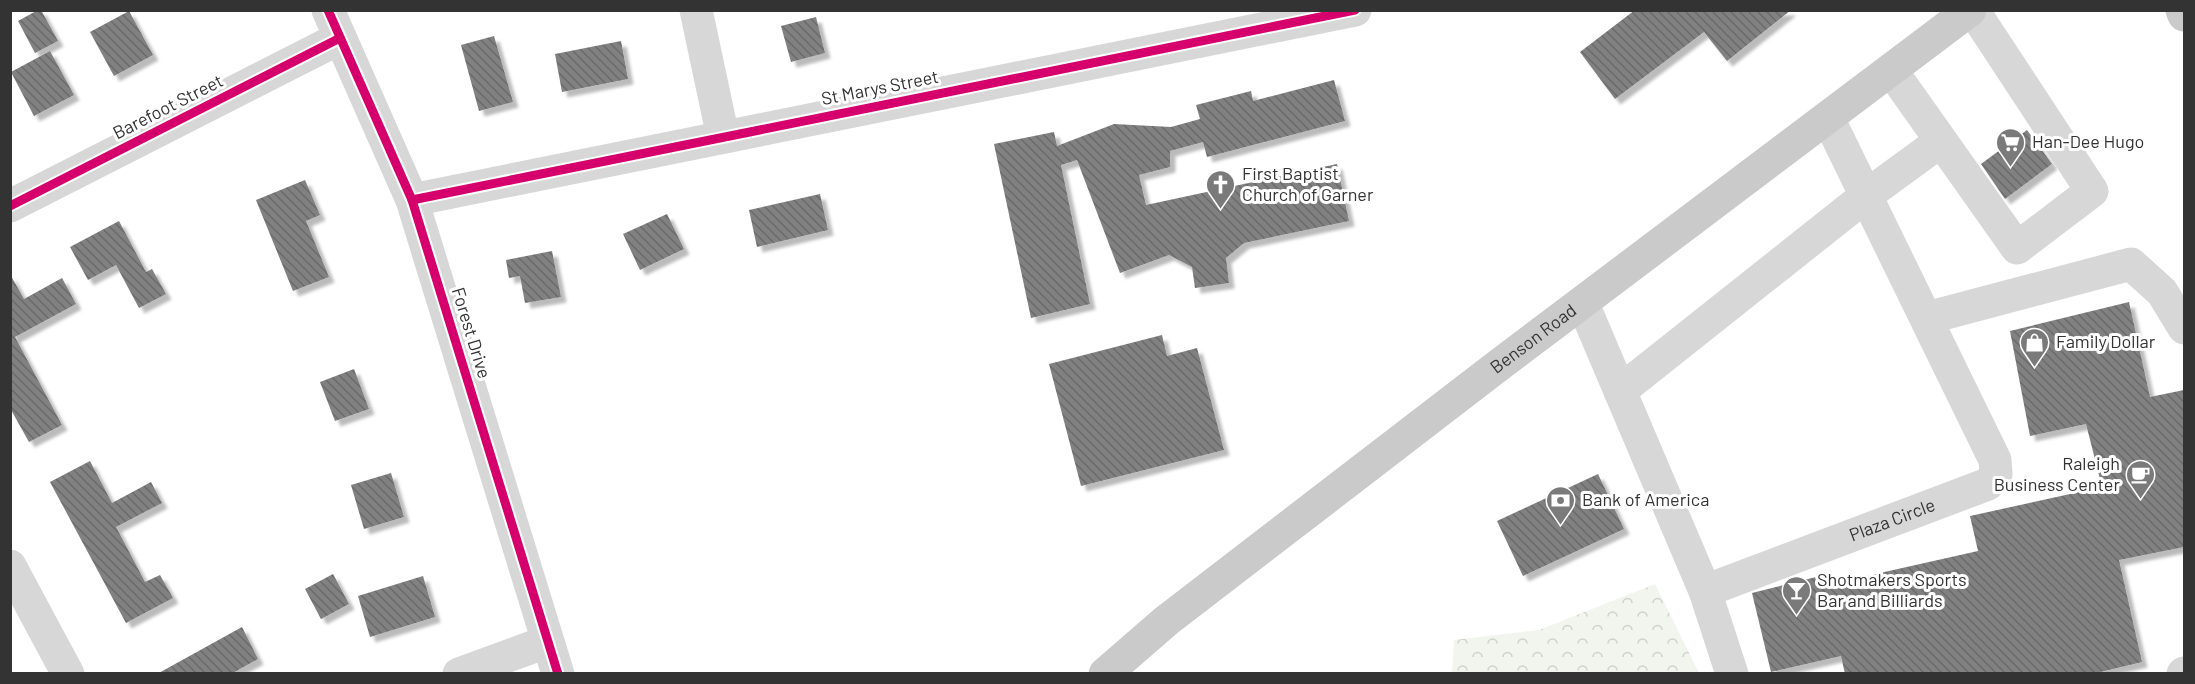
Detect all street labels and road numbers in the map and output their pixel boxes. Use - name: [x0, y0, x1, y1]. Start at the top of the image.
- street label: St Marys Street: [819, 65, 940, 109]
- street label: Barefoot Street: [109, 69, 226, 143]
- street label: Forest Drive: [448, 284, 496, 381]
- street label: Benson Road: [1485, 299, 1580, 378]
- street label: Plaza Circle: [1846, 493, 1938, 545]

